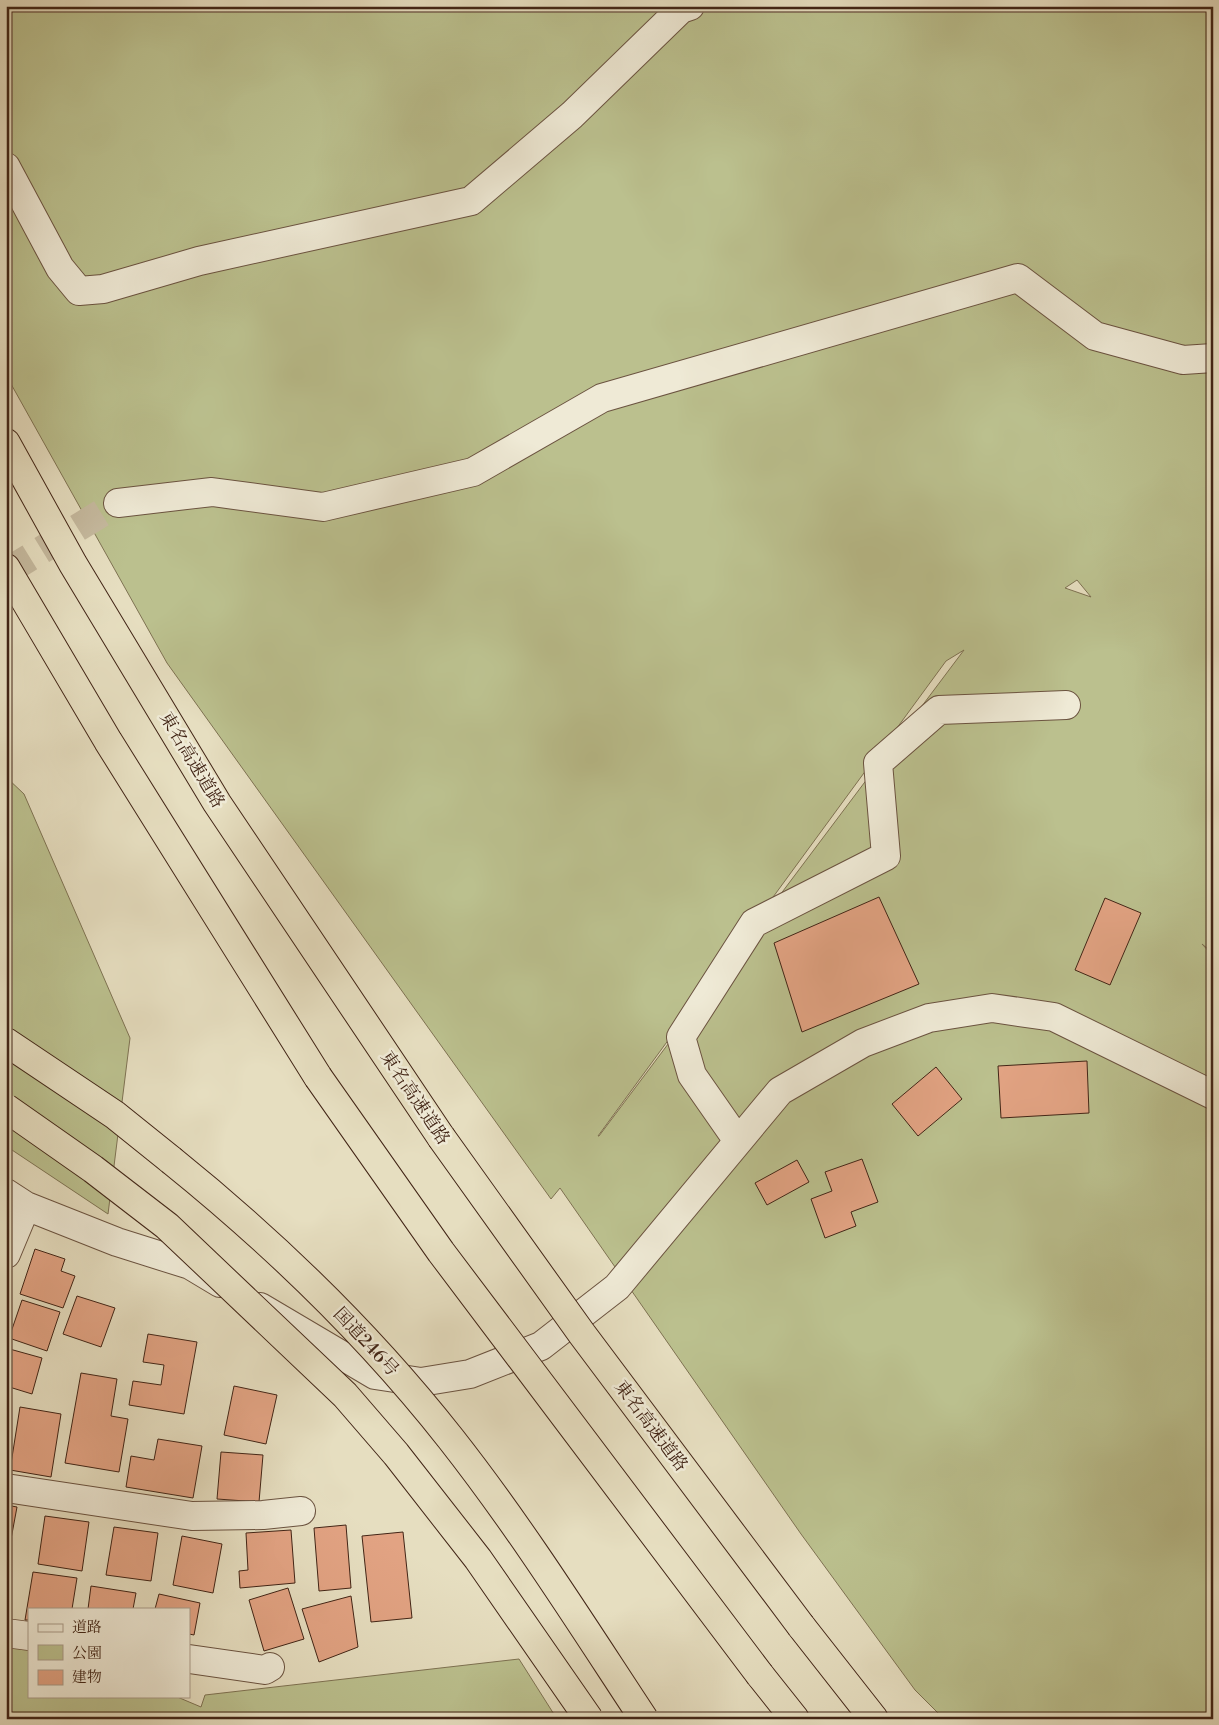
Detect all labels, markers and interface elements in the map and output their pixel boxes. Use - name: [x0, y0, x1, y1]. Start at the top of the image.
- street label: 東名高速道路: [154, 708, 230, 812]
- street label: 東名高速道路: [375, 1047, 455, 1149]
- street label: 国道246号: [328, 1303, 404, 1381]
- street label: 東名高速道路: [609, 1376, 693, 1476]
- legend: [28, 1608, 190, 1698]
- text: 道路: [72, 1618, 102, 1637]
- text: 公園: [72, 1644, 102, 1663]
- text: 建物: [72, 1668, 102, 1687]

